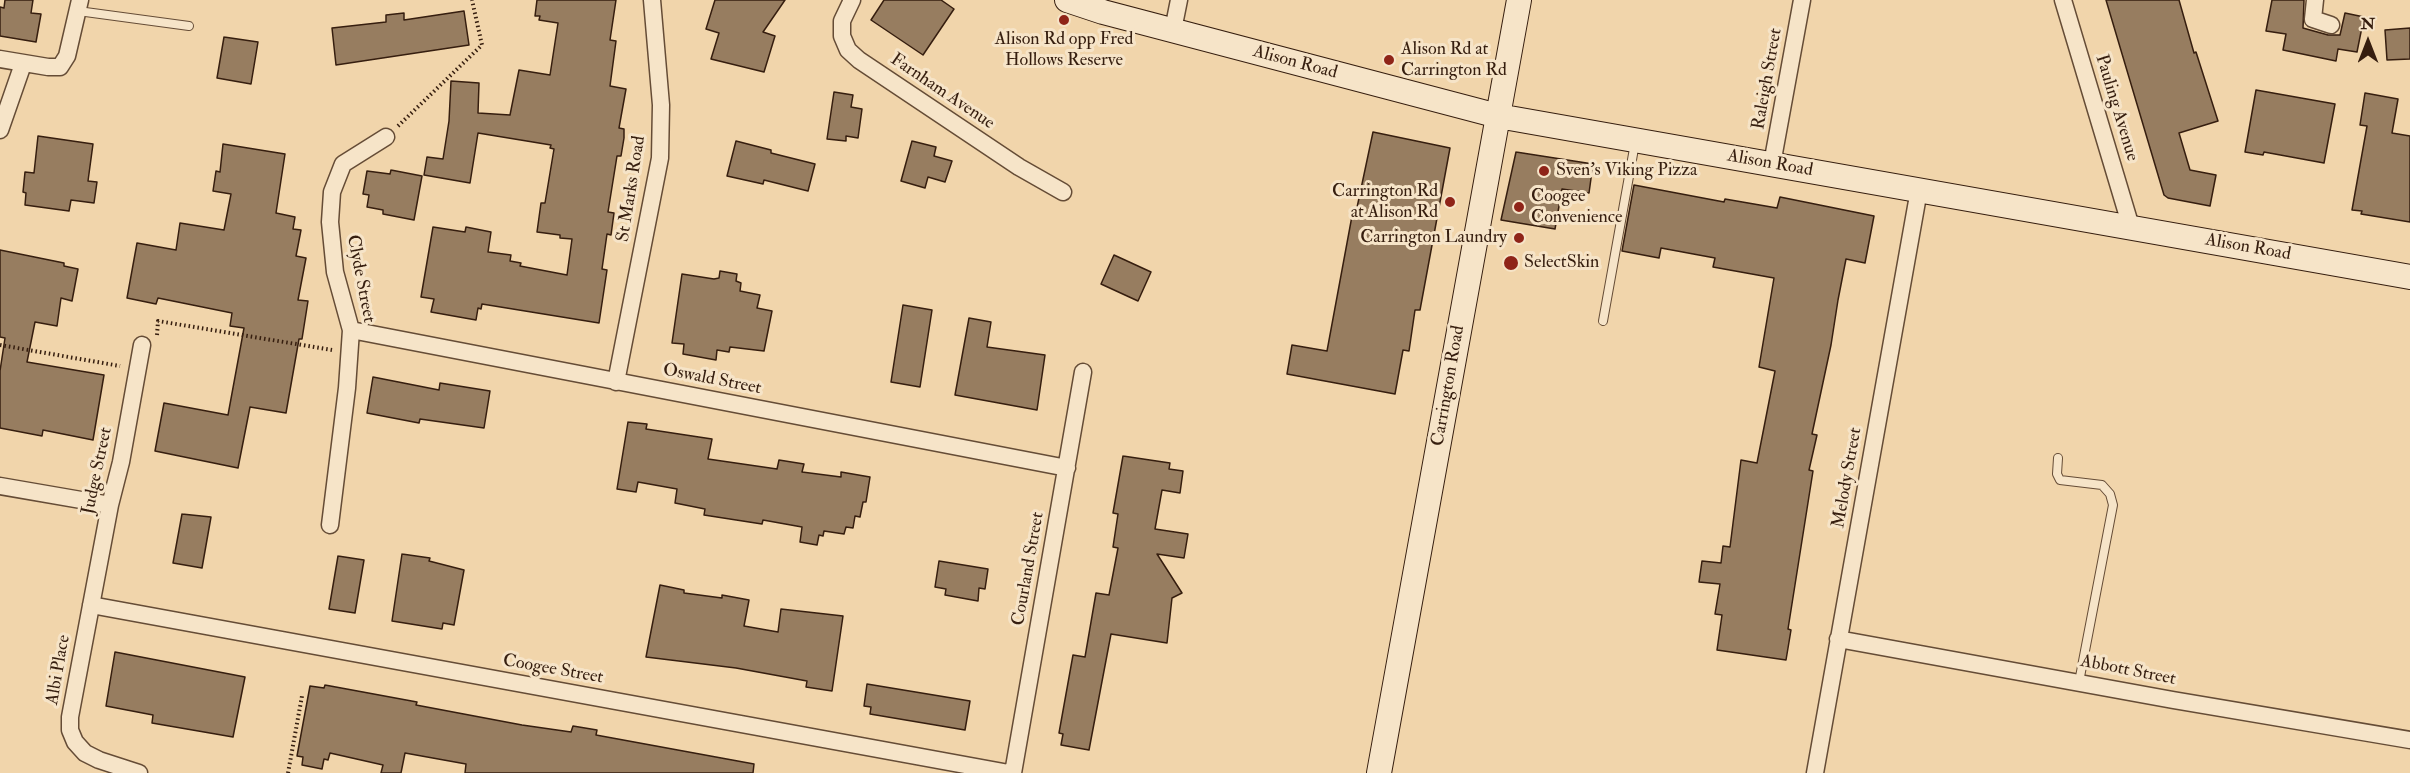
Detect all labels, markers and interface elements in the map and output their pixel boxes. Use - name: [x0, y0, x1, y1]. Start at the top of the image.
- north arrow: [2338, 12, 2398, 72]
- marker: Alison Rd opp Fred Hollows Reserve: [1057, 13, 1071, 27]
- text: N: [2361, 14, 2375, 34]
- street label: Raleigh Street: [1748, 27, 1788, 131]
- place label: Alison Rd opp Fred Hollows Reserve: [995, 29, 1133, 72]
- place label: Alison Rd at Carrington Rd: [1401, 39, 1507, 82]
- street label: Alison Road: [1250, 41, 1340, 85]
- street label: Farnham Avenue: [886, 49, 998, 135]
- street label: Pauling Avenue: [2090, 52, 2142, 164]
- marker: Alison Rd at Carrington Rd: [1382, 53, 1396, 67]
- street label: St Marks Road: [613, 134, 651, 244]
- street label: Alison Road: [1726, 146, 1814, 182]
- place label: Sven's Viking Pizza: [1556, 160, 1697, 182]
- marker: Sven's Viking Pizza: [1537, 164, 1551, 178]
- place label: Carrington Rd at Alison Rd: [1332, 181, 1438, 224]
- place label: Coogee Convenience: [1531, 186, 1623, 228]
- marker: Carrington Rd at Alison Rd: [1443, 195, 1457, 209]
- marker: Coogee Convenience: [1512, 200, 1526, 214]
- place label: Carrington Laundry: [1360, 227, 1507, 249]
- street label: Alison Road: [2204, 230, 2292, 266]
- marker: Carrington Laundry: [1512, 231, 1526, 245]
- street label: Clyde Street: [341, 233, 379, 325]
- place label: SelectSkin: [1524, 252, 1599, 274]
- marker: SelectSkin: [1502, 254, 1520, 272]
- street label: Carrington Road: [1428, 324, 1470, 448]
- street label: Oswald Street: [661, 360, 763, 400]
- street label: Judge Street: [78, 425, 118, 517]
- street label: Melody Street: [1829, 426, 1867, 530]
- street label: Courland Street: [1008, 510, 1050, 628]
- street label: Albi Place: [42, 633, 76, 707]
- street label: Coogee Street: [501, 651, 605, 689]
- street label: Abbott Street: [2079, 651, 2177, 691]

